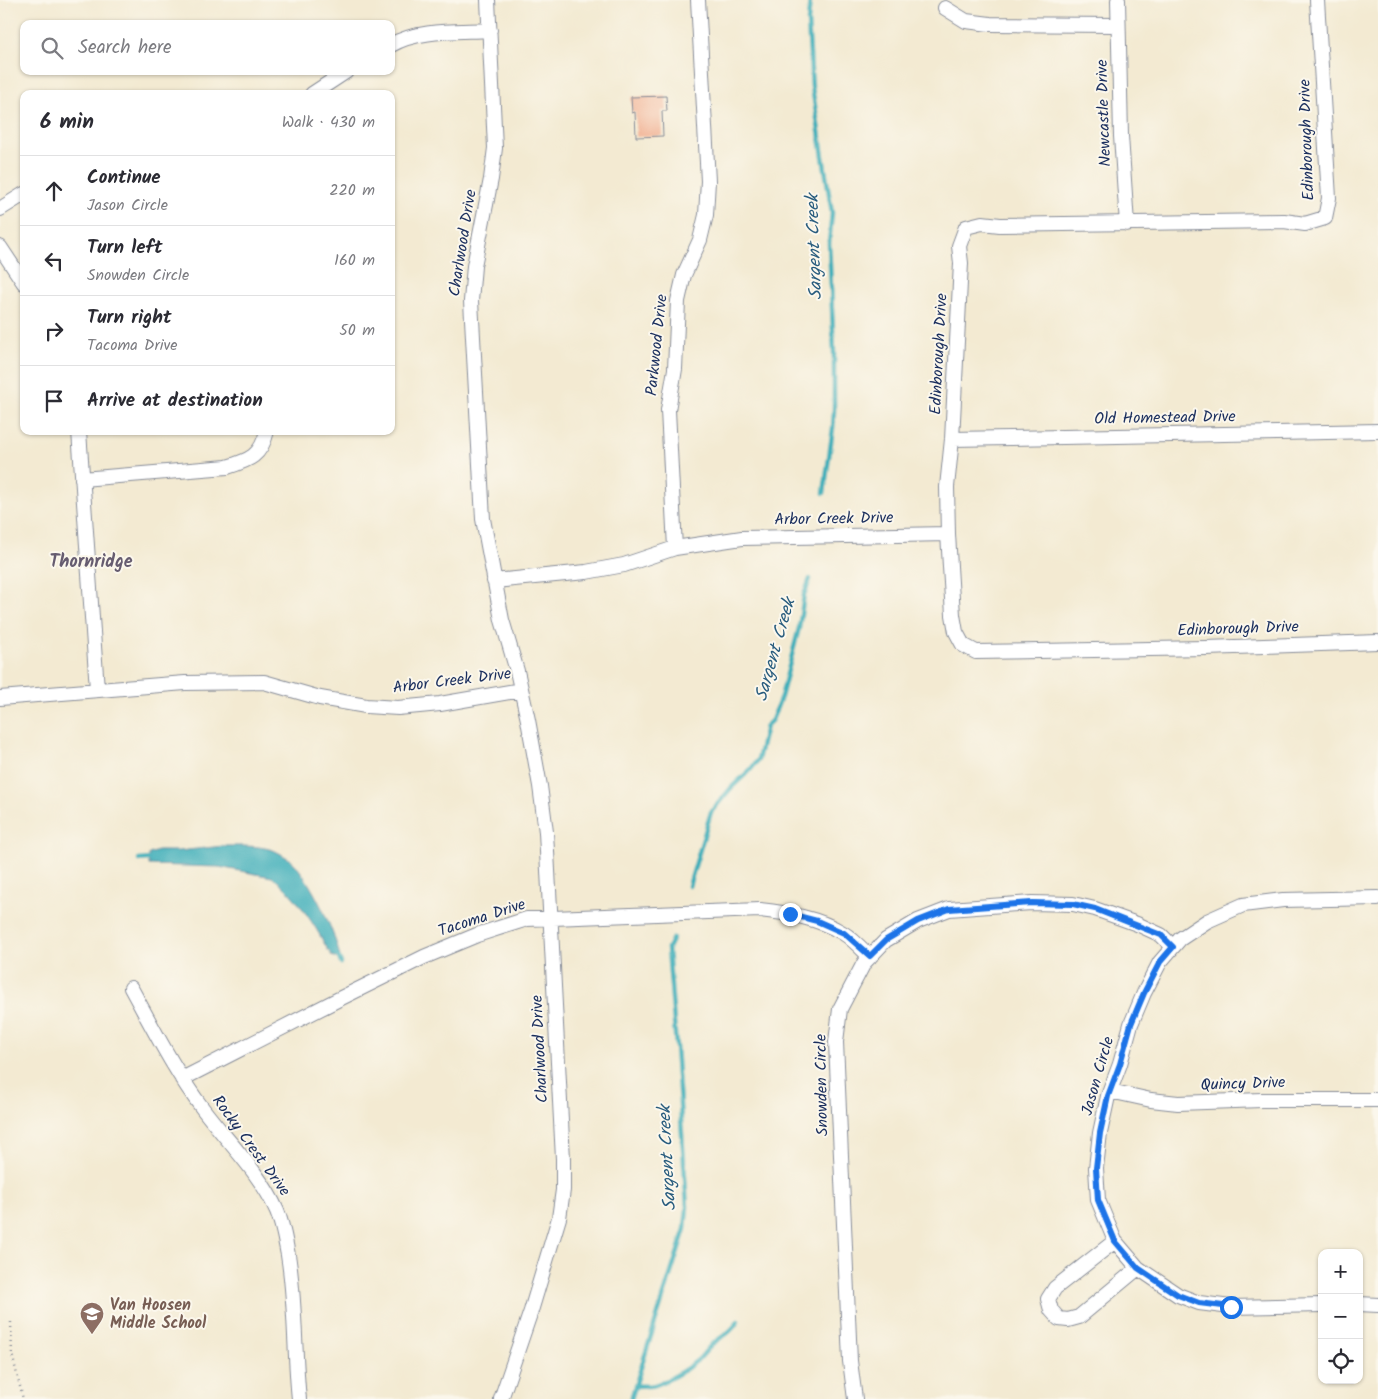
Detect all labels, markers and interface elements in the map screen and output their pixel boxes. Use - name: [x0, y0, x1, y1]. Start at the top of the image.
- search box: [20, 20, 395, 75]
- text: Search here: [78, 33, 172, 63]
- icon: search: [38, 34, 66, 62]
- street label: Newcastle Drive: [1090, 59, 1118, 167]
- street label: Edinborough Drive: [1292, 79, 1322, 201]
- text: 6 min: [40, 106, 94, 139]
- text: Walk · 430 m: [282, 110, 375, 135]
- text: Continue: [87, 163, 160, 193]
- icon: ahead: [40, 177, 68, 205]
- text: 220 m: [329, 178, 375, 203]
- street label: Charlwood Drive: [442, 188, 484, 298]
- water label: Sargent Creek: [799, 191, 831, 300]
- text: Jason Circle: [87, 193, 168, 218]
- text: Turn left: [87, 233, 162, 263]
- icon: left: [40, 247, 68, 275]
- text: 160 m: [334, 248, 375, 273]
- text: Snowden Circle: [87, 263, 189, 288]
- street label: Parkwood Drive: [639, 293, 675, 397]
- street label: Edinborough Drive: [923, 293, 955, 415]
- text: Turn right: [87, 303, 172, 333]
- icon: right: [40, 317, 68, 345]
- text: 50 m: [339, 318, 375, 343]
- text: Tacoma Drive: [87, 333, 177, 358]
- text: Arrive at destination: [87, 386, 263, 416]
- icon: arrive: [40, 387, 68, 415]
- street label: Old Homestead Drive: [1094, 404, 1236, 432]
- street label: Arbor Creek Drive: [774, 505, 894, 533]
- district label: Thornridge: [50, 548, 133, 577]
- water label: Sargent Creek: [747, 593, 805, 705]
- street label: Edinborough Drive: [1177, 614, 1299, 644]
- street label: Arbor Creek Drive: [391, 661, 513, 701]
- street label: Tacoma Drive: [435, 892, 529, 944]
- route end: [779, 903, 802, 926]
- street label: Charlwood Drive: [525, 994, 555, 1104]
- street label: Snowden Circle: [809, 1034, 835, 1136]
- street label: Jason Circle: [1075, 1034, 1121, 1118]
- street label: Quincy Drive: [1200, 1070, 1286, 1098]
- street label: Rocky Crest Drive: [206, 1090, 296, 1202]
- water label: Sargent Creek: [651, 1102, 685, 1212]
- map controls: [1318, 1249, 1363, 1384]
- button: +: [1318, 1249, 1363, 1294]
- place label: Van Hoosen Middle School: [110, 1293, 207, 1336]
- button: −: [1318, 1294, 1363, 1339]
- route start: [1220, 1296, 1243, 1319]
- school or university icon: Van Hoosen Middle School: [79, 1301, 105, 1335]
- button: locate: [1318, 1339, 1363, 1384]

